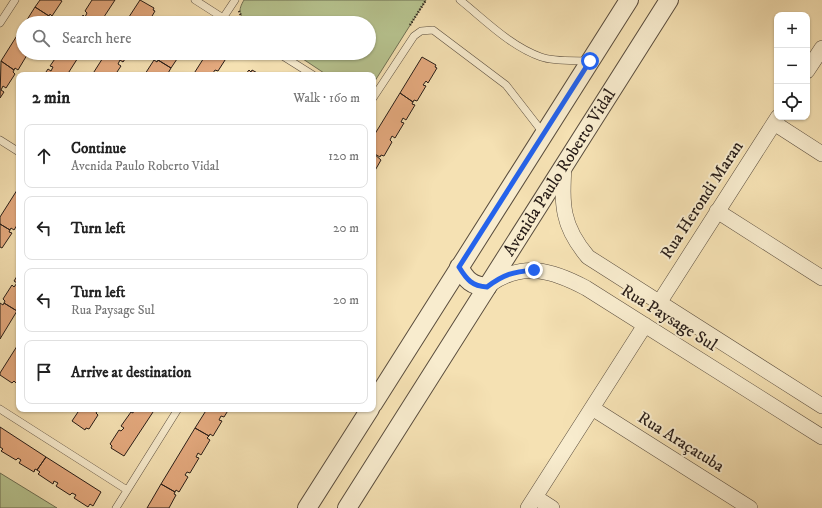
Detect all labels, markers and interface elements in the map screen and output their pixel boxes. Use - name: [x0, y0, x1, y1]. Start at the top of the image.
- map controls: [774, 12, 810, 120]
- button: +: [774, 12, 810, 48]
- search box: [16, 16, 376, 60]
- icon: search: [30, 27, 52, 49]
- text: Search here: [62, 29, 131, 48]
- button: −: [774, 48, 810, 84]
- route start: [581, 52, 599, 70]
- button: locate: [774, 84, 810, 120]
- street label: Avenida Paulo Roberto Vidal: [498, 85, 621, 261]
- text: 2 min: [32, 87, 70, 109]
- text: Walk · 160 m: [293, 90, 360, 106]
- street label: Rua Herondi Maran: [656, 137, 748, 263]
- text: Continue: [71, 139, 126, 158]
- icon: ahead: [33, 145, 55, 167]
- text: 120 m: [328, 148, 359, 164]
- text: Avenida Paulo Roberto Vidal: [71, 158, 219, 174]
- icon: left: [33, 217, 55, 239]
- text: Turn left: [71, 219, 125, 238]
- text: 20 m: [333, 220, 359, 236]
- route end: [525, 261, 543, 279]
- street label: Rua Paysage Sul: [617, 280, 721, 356]
- text: Turn left: [71, 283, 125, 302]
- icon: left: [33, 289, 55, 311]
- text: 20 m: [333, 292, 359, 308]
- text: Rua Paysage Sul: [71, 302, 155, 318]
- icon: arrive: [33, 361, 55, 383]
- text: Arrive at destination: [71, 363, 191, 382]
- street label: Rua Araçatuba: [634, 407, 729, 478]

